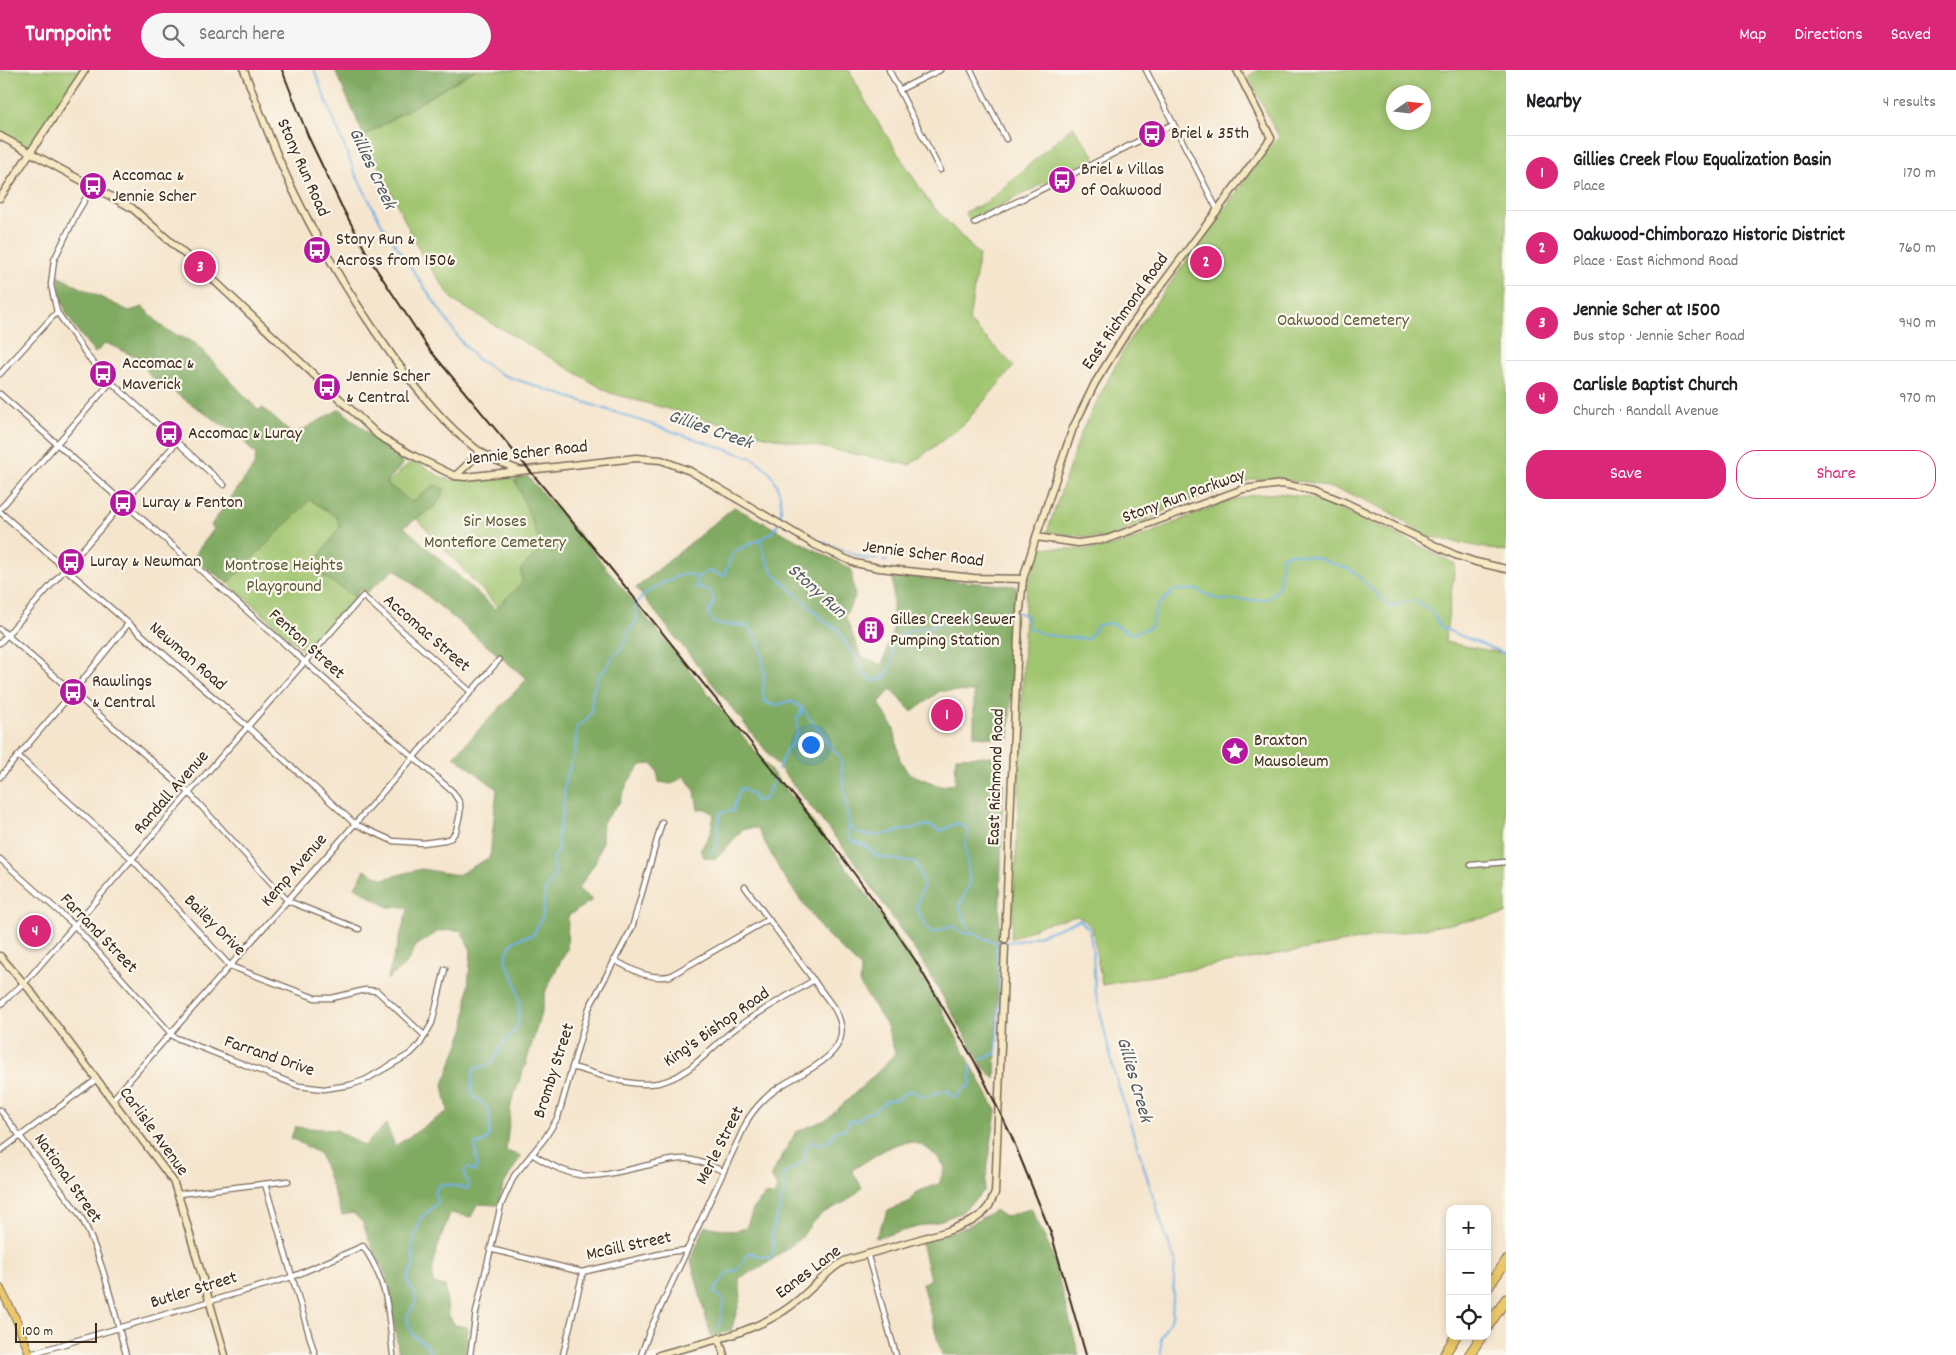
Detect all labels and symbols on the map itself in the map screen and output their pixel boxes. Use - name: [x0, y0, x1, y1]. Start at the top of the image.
- north arrow: [1386, 85, 1431, 130]
- street label: Stony Run Road: [269, 115, 335, 221]
- bus stop icon: Briel & 35th: [1137, 119, 1167, 149]
- place label: Briel & 35th: [1171, 122, 1249, 147]
- water label: Gillies Creek: [340, 124, 403, 216]
- place label: Briel & Villas of Oakwood: [1081, 158, 1164, 204]
- place label: Accomac & Jennie Scher: [112, 164, 197, 210]
- bus stop icon: Briel & Villas of Oakwood: [1047, 165, 1077, 195]
- bus stop icon: Accomac & Jennie Scher: [78, 171, 108, 201]
- place label: Stony Run & Across from 1506: [336, 228, 455, 274]
- bus stop icon: Stony Run & Across from 1506: [302, 235, 332, 265]
- pin: 2: [1190, 243, 1222, 281]
- pin: 3: [184, 248, 216, 286]
- street label: East Richmond Road: [1076, 249, 1176, 375]
- park label: Oakwood Cemetery: [1277, 309, 1410, 334]
- place label: Accomac & Maverick: [122, 352, 194, 398]
- bus stop icon: Accomac & Maverick: [88, 359, 118, 389]
- place label: Jennie Scher & Central: [346, 365, 431, 411]
- bus stop icon: Jennie Scher & Central: [312, 372, 342, 402]
- water label: Gillies Creek: [664, 404, 758, 459]
- bus stop icon: Accomac & Luray: [154, 419, 184, 449]
- place label: Accomac & Luray: [188, 422, 303, 447]
- street label: Jennie Scher Road: [465, 435, 589, 473]
- street label: Stony Run Parkway: [1119, 463, 1250, 531]
- bus stop icon: Luray & Fenton: [108, 488, 138, 518]
- place label: Luray & Fenton: [142, 491, 243, 516]
- park label: Sir Moses Montefiore Cemetery: [424, 510, 567, 556]
- street label: Jennie Scher Road: [861, 535, 985, 575]
- bus stop icon: Luray & Newman: [56, 547, 86, 577]
- place label: Luray & Newman: [90, 550, 201, 575]
- park label: Montrose Heights Playground: [225, 554, 343, 600]
- water label: Stony Run: [781, 558, 852, 627]
- street label: Accomac Street: [377, 589, 475, 679]
- street label: Fenton Street: [262, 604, 350, 686]
- place label: Gilles Creek Sewer Pumping Station: [890, 608, 1016, 654]
- building icon: Gilles Creek Sewer Pumping Station: [856, 615, 886, 645]
- street label: Newman Road: [143, 616, 231, 698]
- place label: Rawlings & Central: [92, 670, 156, 716]
- bus stop icon: Rawlings & Central: [58, 677, 88, 707]
- pin: 1: [931, 696, 963, 734]
- street label: East Richmond Road: [982, 708, 1012, 846]
- place label: Braxton Mausoleum: [1254, 729, 1329, 775]
- your location: [798, 732, 824, 758]
- place icon: Braxton Mausoleum: [1220, 736, 1250, 766]
- street label: Randall Avenue: [128, 745, 216, 841]
- street label: Kemp Avenue: [256, 829, 334, 913]
- street label: Farrand Street: [53, 888, 143, 980]
- street label: Bailey Drive: [177, 889, 251, 963]
- pin: 4: [19, 912, 51, 950]
- street label: King's Bishop Road: [659, 982, 775, 1074]
- street label: Bromby Street: [528, 1020, 582, 1122]
- street label: Farrand Drive: [221, 1030, 318, 1084]
- water label: Gillies Creek: [1108, 1034, 1159, 1128]
- street label: Carlisle Avenue: [112, 1082, 194, 1182]
- street label: Merle Street: [691, 1102, 752, 1190]
- street label: National Street: [27, 1129, 107, 1229]
- street label: McGill Street: [584, 1226, 674, 1268]
- street label: Eanes Lane: [771, 1240, 847, 1306]
- street label: Butler Street: [147, 1266, 241, 1316]
- scale bar: [15, 1320, 98, 1343]

